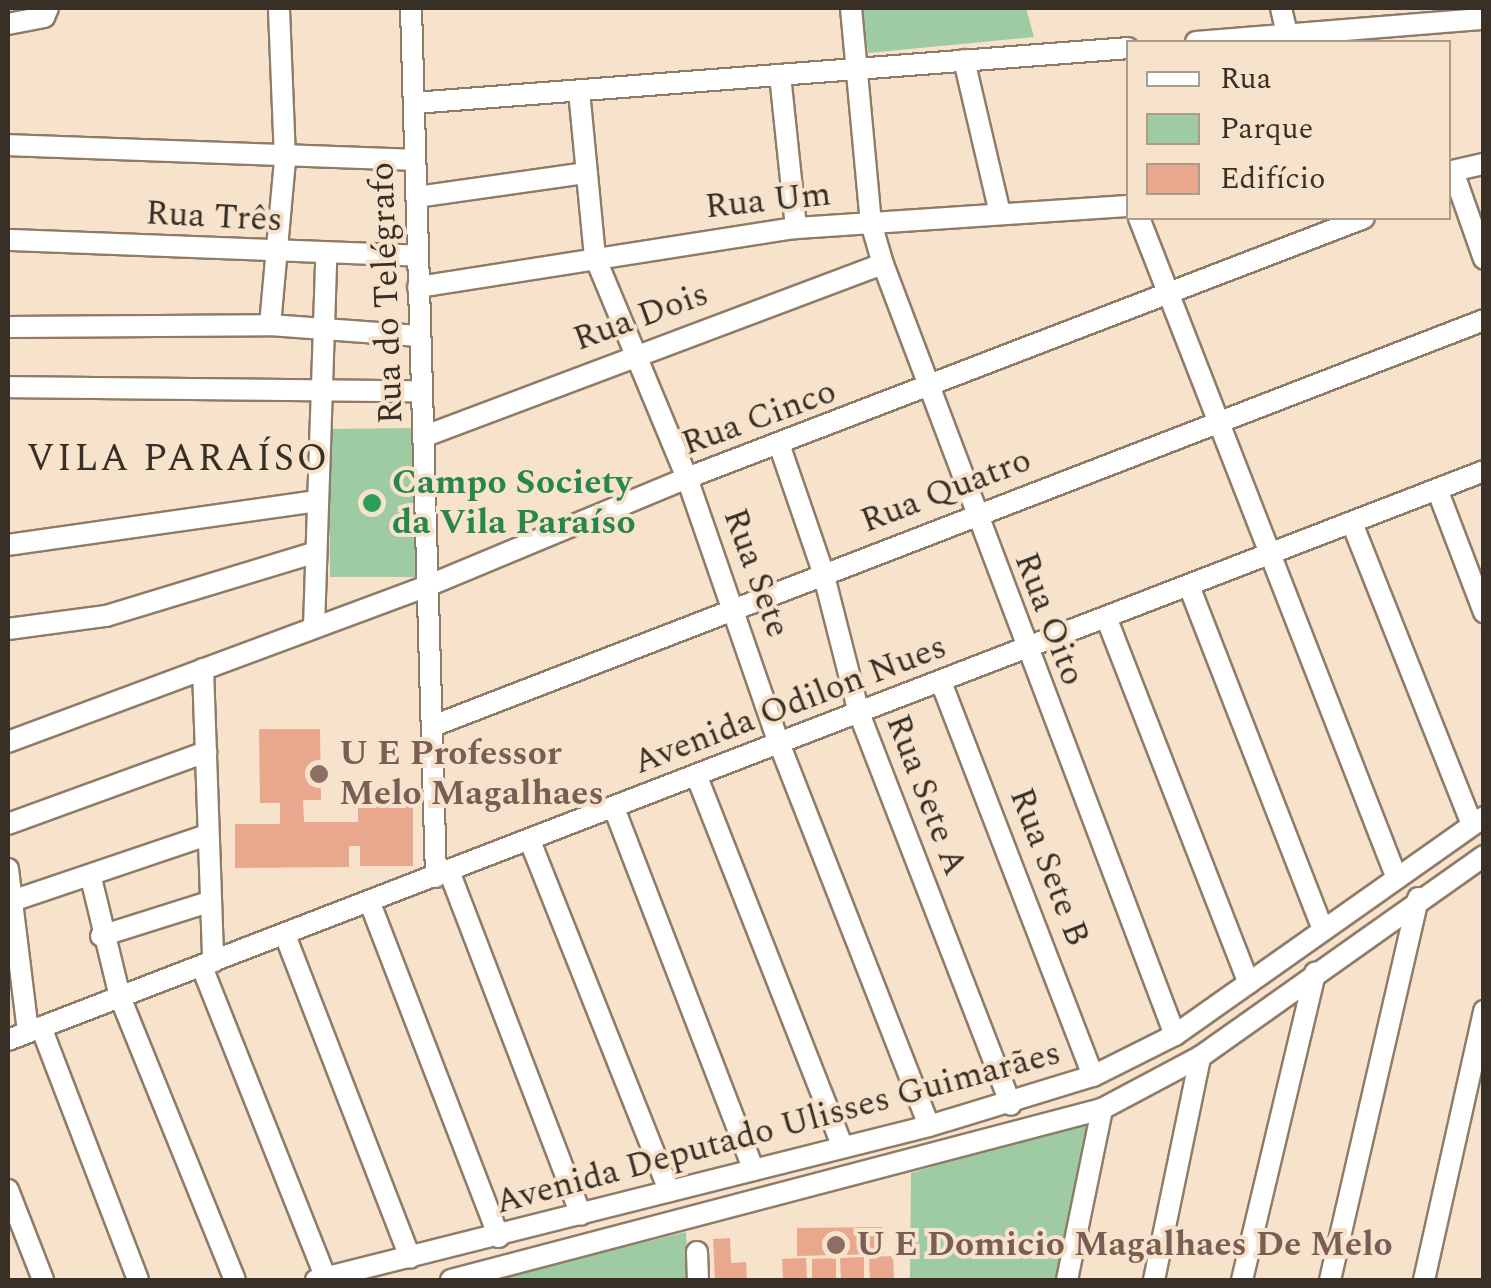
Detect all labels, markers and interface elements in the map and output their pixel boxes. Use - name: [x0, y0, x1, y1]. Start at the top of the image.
- legend: [1126, 40, 1451, 220]
- text: Rua: [1220, 56, 1271, 102]
- text: Parque: [1220, 106, 1313, 152]
- text: Edifício: [1220, 156, 1325, 202]
- street label: Rua do Telégrafo: [361, 161, 413, 425]
- street label: Rua Um: [703, 174, 833, 228]
- street label: Rua Três: [144, 192, 284, 242]
- street label: Rua Dois: [568, 273, 714, 361]
- street label: Rua Cinco: [676, 371, 842, 465]
- district label: VILA PARAÍSO: [26, 437, 330, 483]
- street label: Rua Quatro: [855, 439, 1037, 543]
- place label: Campo Society da Vila Paraíso: [392, 462, 636, 544]
- marker: Campo Society da Vila Paraíso: [361, 492, 383, 514]
- street label: Rua Sete: [713, 503, 799, 643]
- street label: Rua Oito: [1004, 547, 1094, 691]
- street label: Avenida Odilon Nues: [628, 626, 952, 784]
- street label: Rua Sete A: [876, 708, 976, 882]
- place label: U E Professor Melo Magalhaes: [339, 733, 604, 815]
- marker: U E Professor Melo Magalhaes: [308, 763, 330, 785]
- street label: Rua Sete B: [1000, 782, 1098, 952]
- street label: Avenida Deputado Ulisses Guimarães: [491, 1032, 1065, 1224]
- place label: U E Domicio Magalhaes De Melo: [856, 1224, 1393, 1266]
- marker: U E Domicio Magalhaes De Melo: [825, 1234, 847, 1256]

